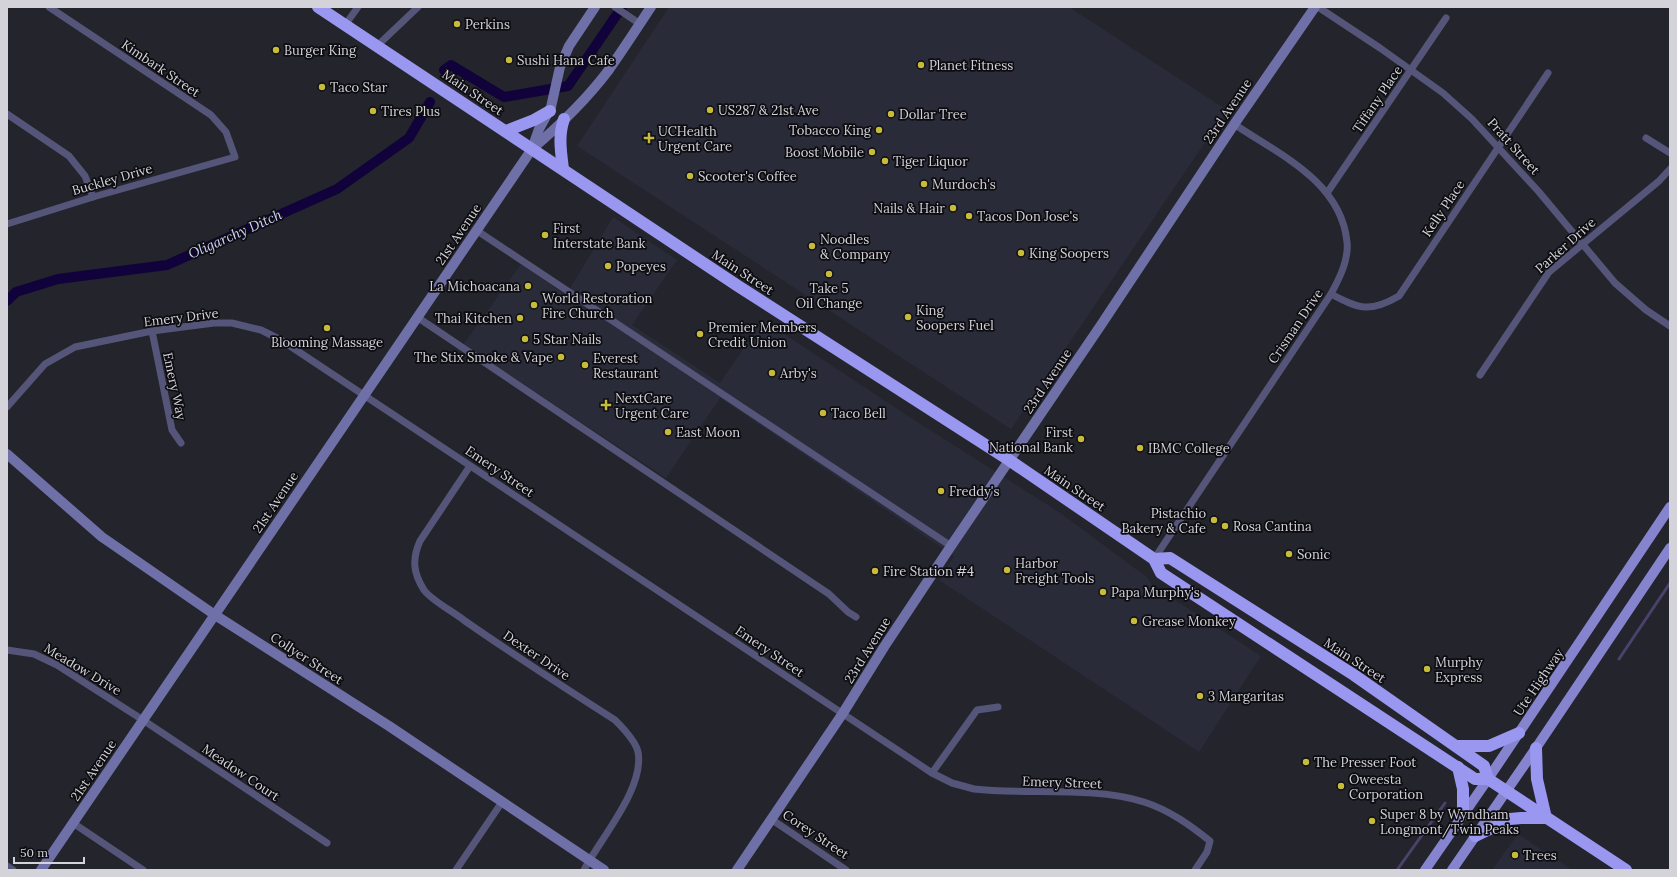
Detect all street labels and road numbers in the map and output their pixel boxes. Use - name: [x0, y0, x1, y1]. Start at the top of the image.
- street label: Kimbark Street: [118, 36, 203, 101]
- street label: Tiffany Place: [1349, 62, 1406, 136]
- street label: Main Street: [439, 66, 507, 119]
- street label: 23rd Avenue: [1199, 75, 1255, 147]
- street label: Pratt Street: [1484, 114, 1544, 178]
- street label: Buckley Drive: [70, 160, 154, 199]
- street label: Kelly Place: [1418, 177, 1469, 240]
- street label: 21st Avenue: [432, 200, 485, 268]
- street label: Parker Drive: [1532, 214, 1599, 277]
- street label: Main Street: [709, 246, 777, 299]
- street label: Crisman Drive: [1264, 286, 1327, 367]
- street label: Emery Drive: [143, 304, 220, 331]
- street label: 23rd Avenue: [1019, 345, 1075, 417]
- street label: Emery Way: [159, 351, 190, 422]
- street label: Emery Street: [462, 442, 538, 501]
- street label: Main Street: [1041, 462, 1109, 515]
- street label: 21st Avenue: [249, 468, 302, 536]
- street label: 23rd Avenue: [840, 614, 894, 687]
- street label: Emery Street: [732, 622, 808, 681]
- street label: Dexter Drive: [500, 627, 573, 684]
- street label: Collyer Street: [267, 629, 346, 688]
- street label: Main Street: [1321, 634, 1389, 687]
- street label: Meadow Drive: [41, 640, 124, 699]
- street label: Ute Highway: [1510, 645, 1567, 719]
- street label: 21st Avenue: [67, 736, 120, 804]
- street label: Meadow Court: [199, 740, 283, 805]
- street label: Emery Street: [1022, 773, 1102, 792]
- street label: Corey Street: [779, 806, 852, 863]

